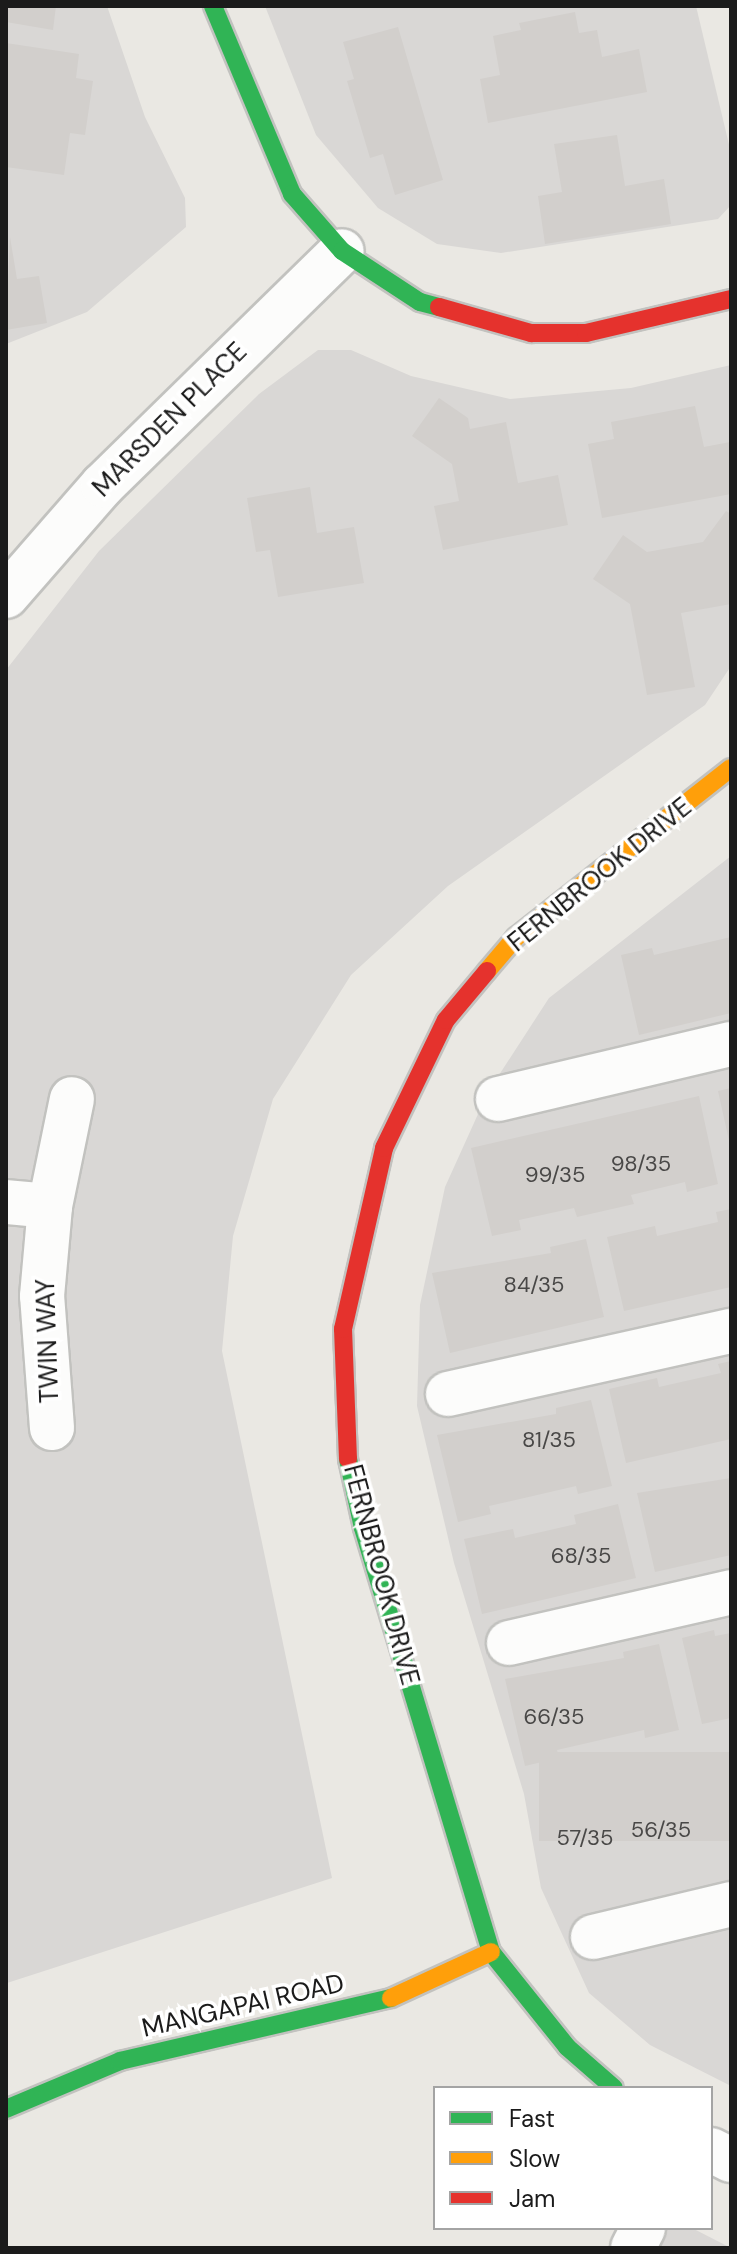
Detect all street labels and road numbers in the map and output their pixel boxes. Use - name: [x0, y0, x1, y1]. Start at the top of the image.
- street label: MARSDEN PLACE: [86, 336, 254, 504]
- street label: FERNBROOK DRIVE: [502, 791, 698, 959]
- street label: TWIN WAY: [30, 1278, 66, 1404]
- street label: FERNBROOK DRIVE: [337, 1461, 425, 1689]
- street label: MANGAPAI ROAD: [139, 1968, 347, 2044]

